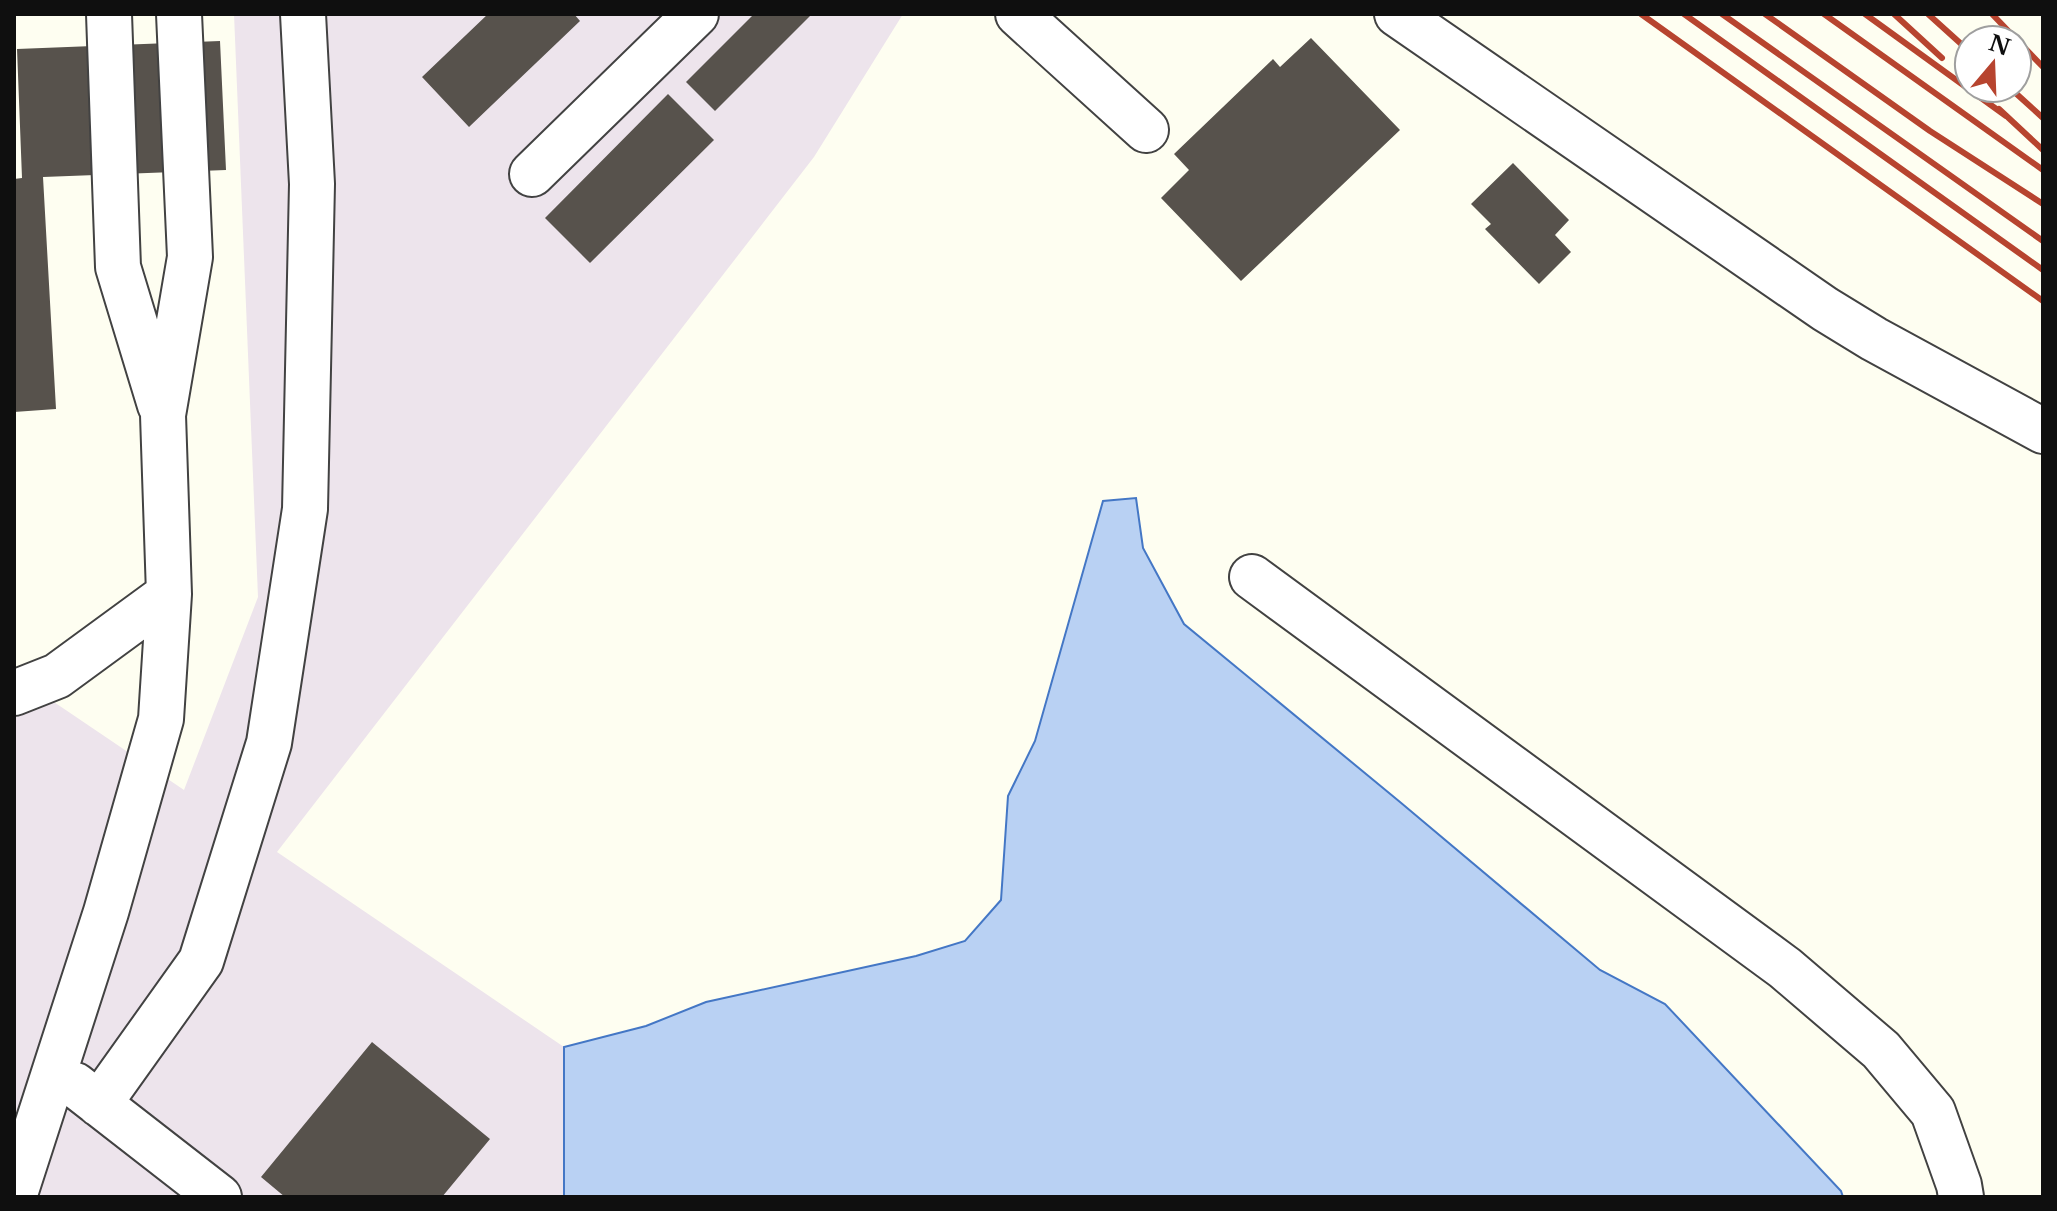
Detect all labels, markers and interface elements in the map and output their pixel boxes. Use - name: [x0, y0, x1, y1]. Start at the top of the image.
- north arrow: [1953, 24, 2033, 104]
- text: N: [1985, 29, 2014, 62]

